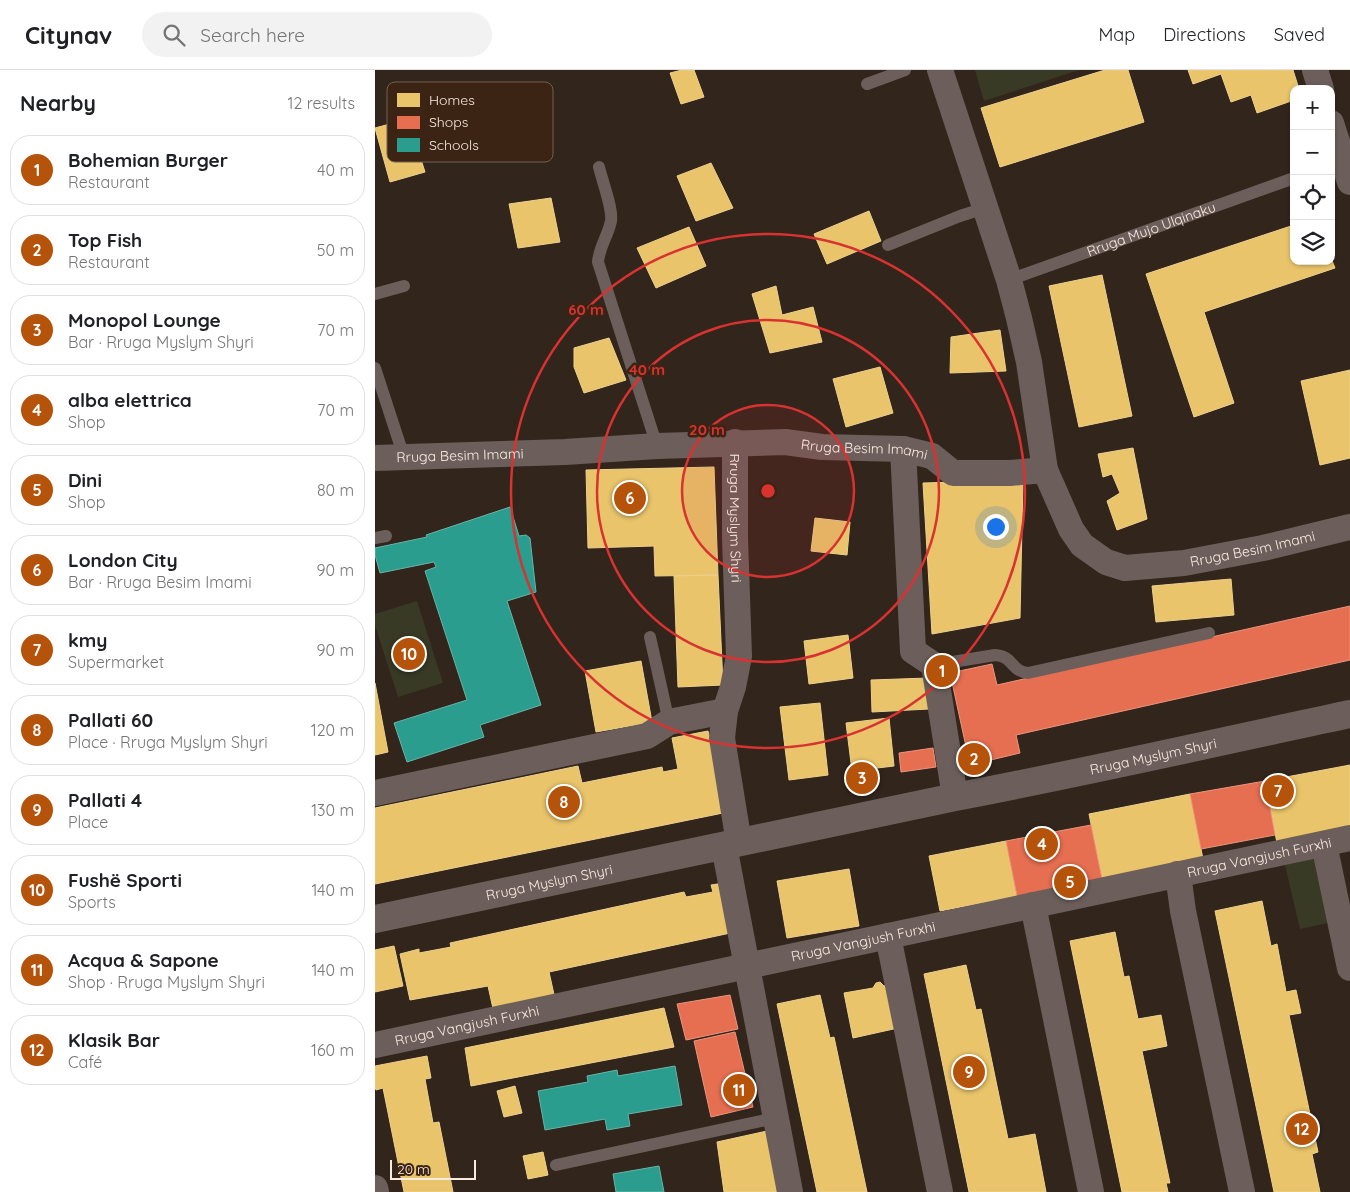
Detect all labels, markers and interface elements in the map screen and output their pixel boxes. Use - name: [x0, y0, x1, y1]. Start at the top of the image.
- search box: [142, 12, 492, 57]
- text: Citynav: [25, 20, 112, 50]
- icon: search: [160, 21, 188, 49]
- text: Search here: [200, 23, 305, 47]
- text: Map: [1098, 23, 1135, 46]
- text: Directions: [1163, 23, 1246, 46]
- text: Saved: [1274, 23, 1325, 46]
- legend: [387, 82, 553, 162]
- map controls: [1290, 85, 1335, 265]
- button: +: [1290, 85, 1335, 130]
- text: Nearby: [20, 90, 96, 116]
- text: Homes: [429, 91, 475, 109]
- text: 12 results: [288, 93, 355, 113]
- text: Shops: [429, 113, 468, 131]
- button: −: [1290, 130, 1335, 175]
- text: Schools: [429, 136, 479, 154]
- text: Bohemian Burger: [68, 148, 228, 172]
- text: 1: [34, 160, 40, 180]
- text: 40 m: [317, 160, 354, 180]
- text: Restaurant: [68, 172, 150, 192]
- button: locate: [1290, 175, 1335, 220]
- street label: Rruga Mujo Ulqinaku: [1084, 198, 1218, 260]
- button: layers: [1290, 220, 1335, 265]
- text: Top Fish: [68, 228, 142, 252]
- text: 2: [32, 240, 42, 260]
- text: 50 m: [317, 240, 354, 260]
- text: Restaurant: [68, 252, 150, 272]
- text: 60 m: [568, 300, 604, 319]
- text: Monopol Lounge: [68, 308, 221, 332]
- text: 3: [33, 320, 41, 340]
- text: 70 m: [317, 320, 354, 340]
- text: Bar · Rruga Myslym Shyri: [68, 332, 254, 352]
- text: 40 m: [629, 360, 665, 379]
- text: alba elettrica: [68, 388, 192, 412]
- text: 4: [32, 400, 42, 420]
- text: 70 m: [317, 400, 354, 420]
- text: Shop: [68, 412, 105, 432]
- text: 20 m: [689, 420, 725, 439]
- street label: Rruga Besim Imami: [800, 435, 929, 464]
- street label: Rruga Besim Imami: [396, 444, 524, 466]
- street label: Rruga Myslym Shyri: [726, 453, 746, 583]
- text: Dini: [68, 468, 102, 492]
- pin: 6: [614, 479, 646, 517]
- text: 5: [32, 480, 42, 500]
- text: 80 m: [317, 480, 354, 500]
- centre of rings: [759, 482, 777, 500]
- text: Shop: [68, 492, 105, 512]
- your location: [983, 514, 1009, 540]
- street label: Rruga Besim Imami: [1188, 527, 1317, 571]
- text: London City: [68, 548, 178, 572]
- text: 6: [33, 560, 41, 580]
- text: 90 m: [317, 560, 354, 580]
- text: Bar · Rruga Besim Imami: [68, 572, 252, 592]
- text: kmy: [68, 628, 107, 652]
- pin: 10: [393, 635, 425, 673]
- text: 7: [33, 640, 41, 660]
- text: 90 m: [317, 640, 354, 660]
- text: Supermarket: [68, 652, 164, 672]
- pin: 1: [926, 652, 958, 690]
- text: Pallati 60: [68, 708, 153, 732]
- text: 8: [33, 720, 41, 740]
- text: 120 m: [311, 720, 354, 740]
- text: Place · Rruga Myslym Shyri: [68, 732, 268, 752]
- street label: Rruga Myslym Shyri: [1088, 734, 1218, 779]
- pin: 2: [958, 740, 990, 778]
- pin: 3: [846, 759, 878, 797]
- pin: 7: [1262, 772, 1294, 810]
- pin: 8: [548, 783, 580, 821]
- text: Pallati 4: [68, 788, 142, 812]
- text: 9: [32, 800, 42, 820]
- text: 130 m: [311, 800, 354, 820]
- text: Place: [68, 812, 108, 832]
- pin: 4: [1026, 825, 1058, 863]
- street label: Rruga Vangjush Furxhi: [1185, 833, 1333, 881]
- street label: Rruga Myslym Shyri: [484, 860, 614, 904]
- pin: 5: [1054, 863, 1086, 901]
- text: Fushë Sporti: [68, 868, 182, 892]
- text: 10: [29, 880, 45, 900]
- text: 140 m: [311, 880, 354, 900]
- text: Sports: [68, 892, 116, 912]
- street label: Rruga Vangjush Furxhi: [789, 917, 937, 965]
- text: Acqua & Sapone: [68, 948, 219, 972]
- text: 11: [31, 960, 43, 980]
- text: 140 m: [311, 960, 354, 980]
- text: Shop · Rruga Myslym Shyri: [68, 972, 265, 992]
- street label: Rruga Vangjush Furxhi: [393, 1001, 541, 1050]
- text: Klasik Bar: [68, 1028, 160, 1052]
- text: 12: [29, 1040, 45, 1060]
- text: 160 m: [311, 1040, 354, 1060]
- text: Café: [68, 1052, 102, 1072]
- pin: 9: [953, 1053, 985, 1091]
- pin: 11: [723, 1071, 755, 1109]
- pin: 12: [1286, 1110, 1318, 1148]
- scale bar: [390, 1157, 476, 1180]
- text: 20 m: [397, 1160, 430, 1178]

